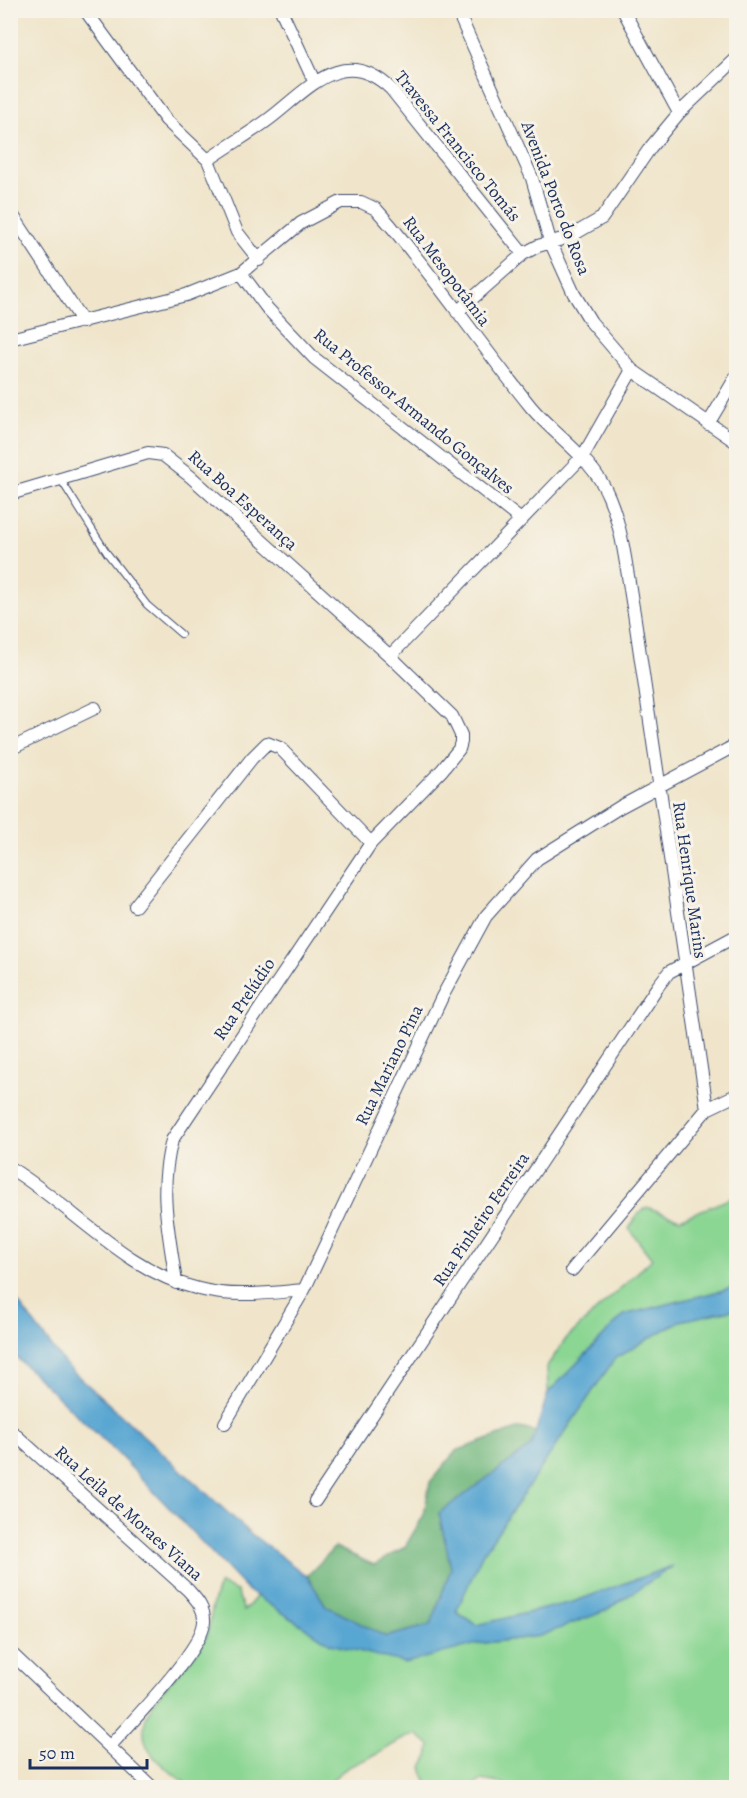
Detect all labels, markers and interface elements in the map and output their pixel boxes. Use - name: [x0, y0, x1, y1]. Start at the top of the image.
- street label: Travessa Francisco Tomás: [389, 65, 527, 227]
- street label: Avenida Porto do Rosa: [515, 117, 597, 279]
- street label: Rua Mesopotâmia: [398, 211, 497, 332]
- street label: Rua Professor Armando Gonçalves: [309, 323, 519, 499]
- street label: Rua Boa Esperança: [183, 444, 303, 556]
- street label: Rua Henrique Marins: [667, 800, 713, 960]
- street label: Rua Prelúdio: [208, 953, 280, 1045]
- street label: Rua Mariano Pina: [349, 1000, 429, 1129]
- street label: Rua Pinheiro Ferreira: [427, 1147, 535, 1291]
- street label: Rua Leila de Moraes Viana: [50, 1440, 209, 1587]
- scale bar: [30, 1732, 147, 1770]
- text: 50 m: [39, 1741, 75, 1765]

